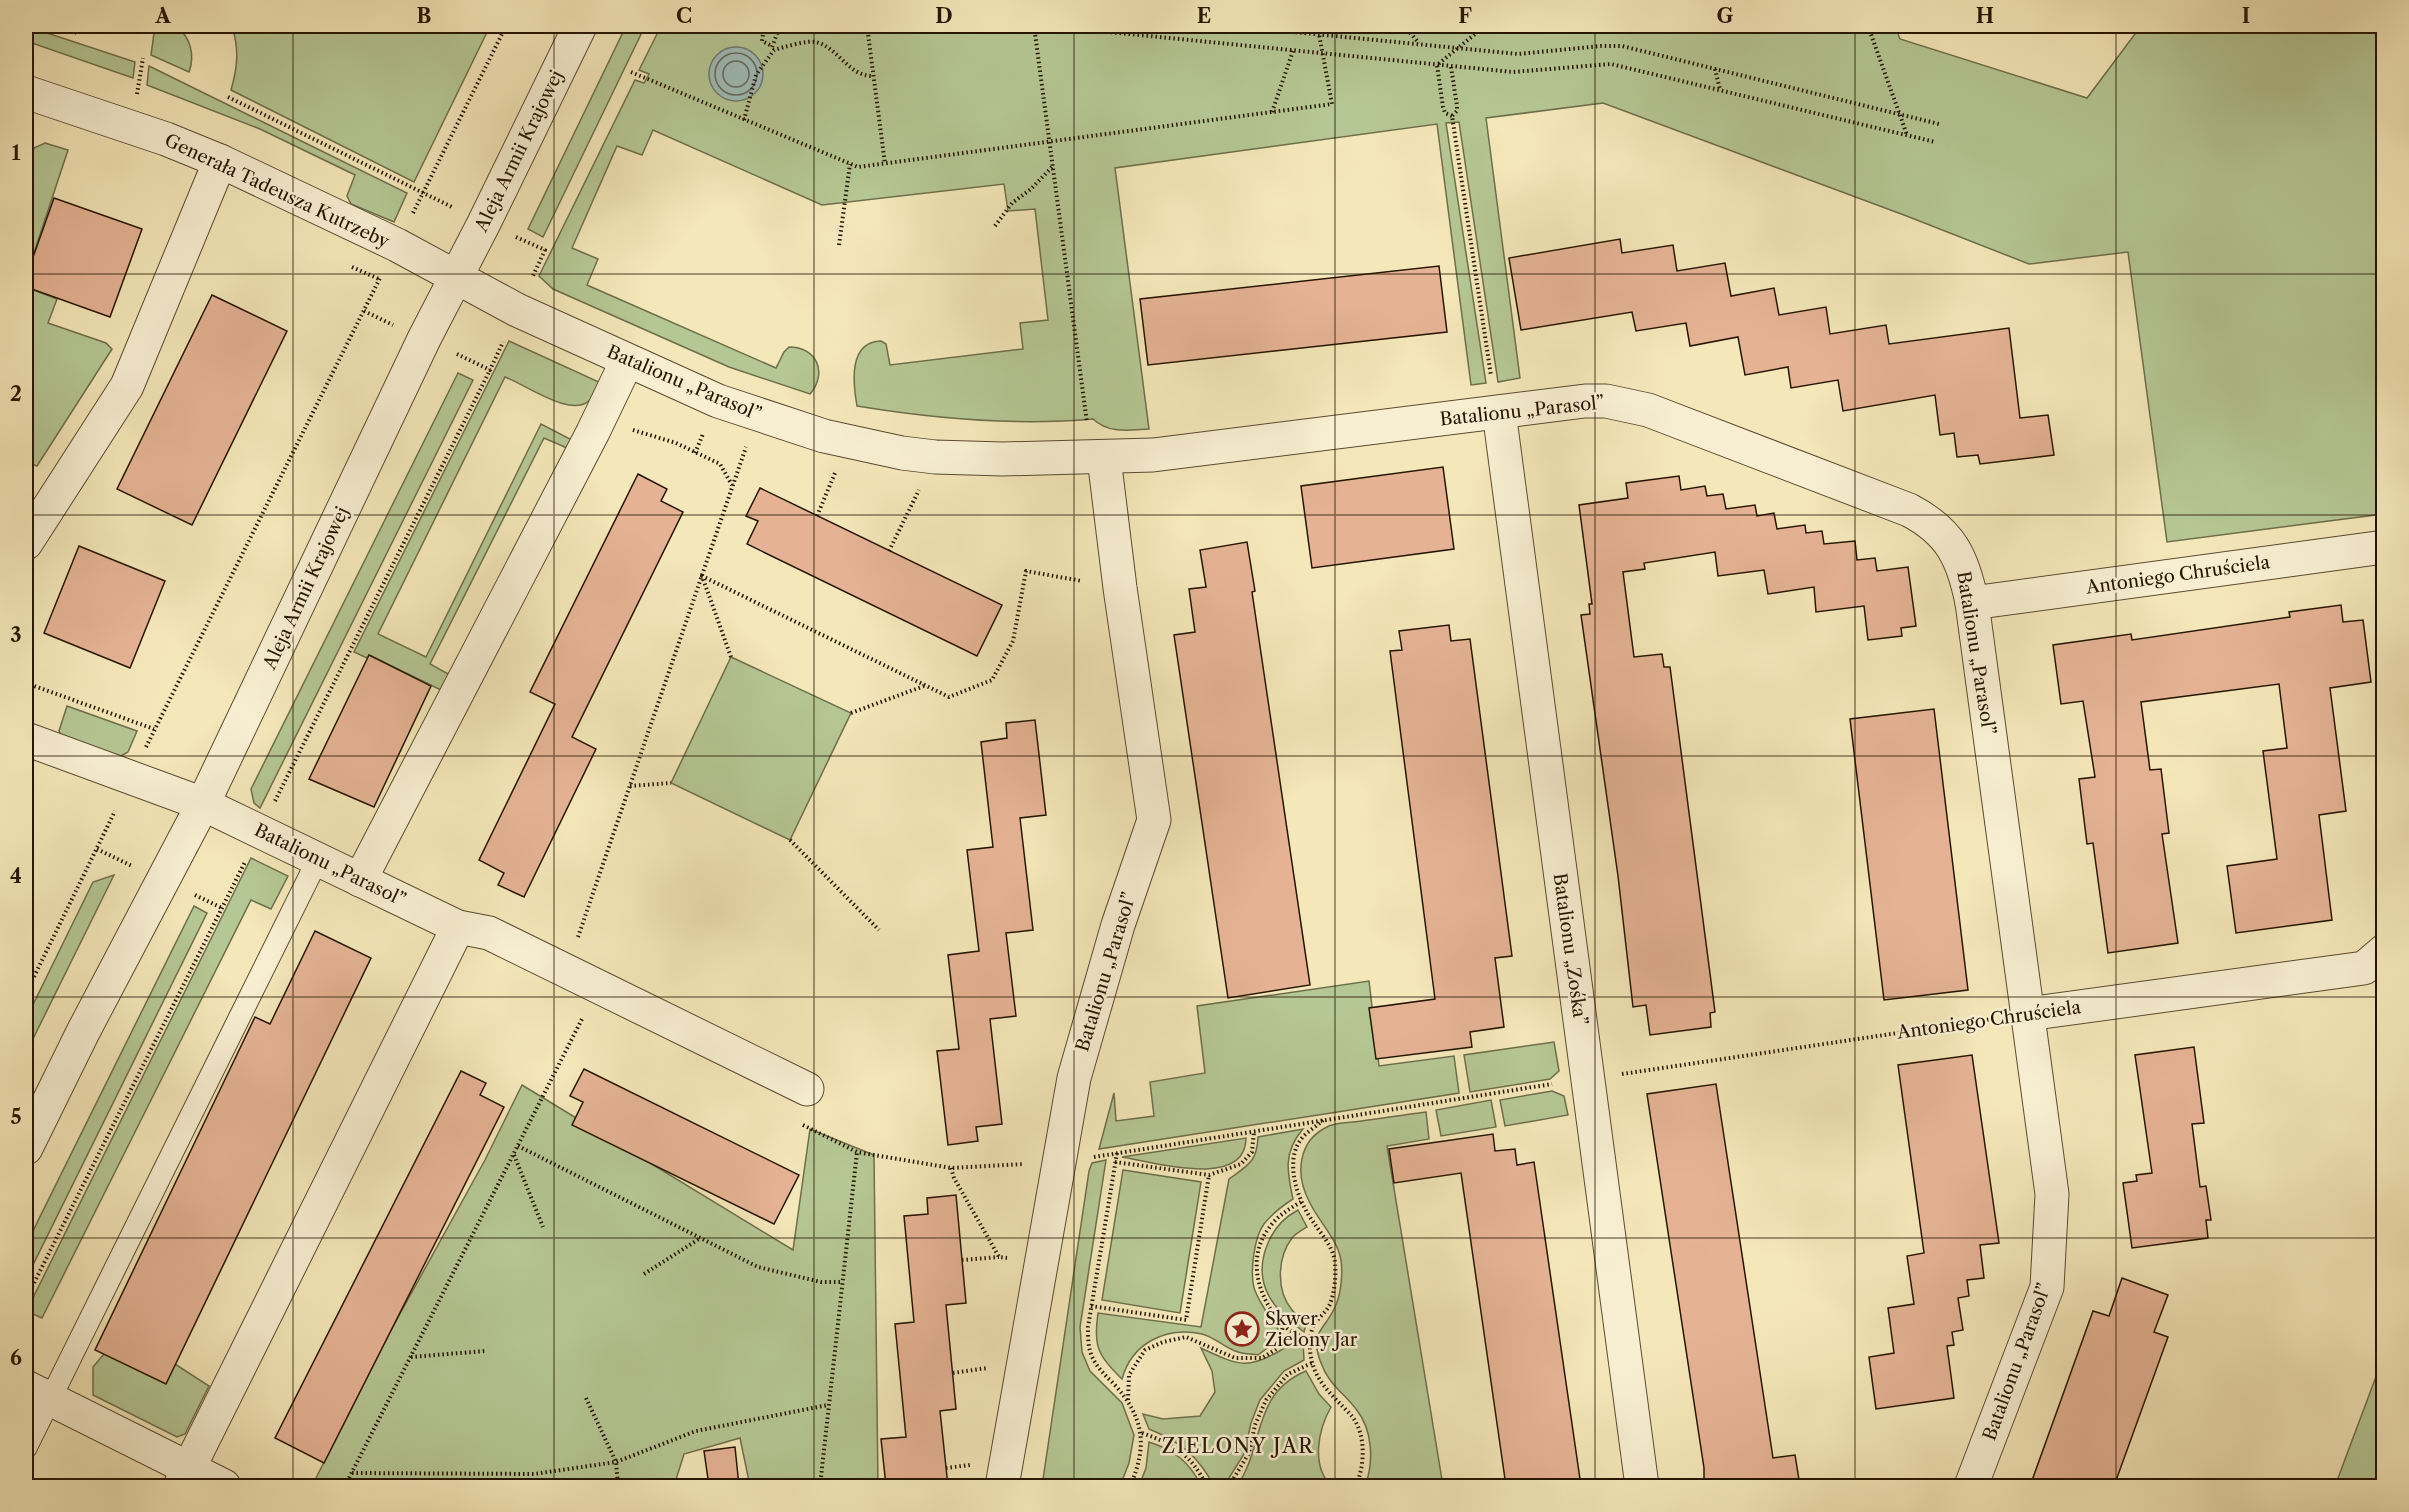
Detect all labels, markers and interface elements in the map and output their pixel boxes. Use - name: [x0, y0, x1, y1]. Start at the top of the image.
- text: A: [154, 4, 171, 28]
- text: B: [417, 4, 432, 28]
- text: C: [676, 4, 692, 28]
- text: D: [935, 4, 953, 28]
- text: E: [1197, 4, 1211, 28]
- text: F: [1458, 4, 1472, 28]
- text: G: [1717, 4, 1734, 28]
- text: H: [1976, 4, 1994, 28]
- text: I: [2242, 4, 2250, 28]
- street label: Aleja Armii Krajowej: [470, 67, 568, 236]
- street label: Generała Tadeusza Kutrzeby: [161, 129, 394, 253]
- text: 1: [12, 141, 21, 165]
- street label: Batalionu „Parasol”: [604, 341, 764, 425]
- text: 2: [10, 382, 22, 406]
- street label: Batalionu „Parasol”: [1439, 391, 1605, 431]
- street label: Aleja Armii Krajowej: [258, 503, 353, 674]
- street label: Antoniego Chruściela: [2084, 551, 2272, 599]
- street label: Batalionu „Parasol”: [1952, 570, 2000, 736]
- text: 3: [10, 623, 22, 647]
- street label: Batalionu „Parasol”: [251, 819, 409, 911]
- text: 4: [10, 864, 22, 888]
- street label: Batalionu „Zośka”: [1548, 872, 1592, 1026]
- street label: Batalionu „Parasol”: [1071, 890, 1141, 1054]
- street label: Antoniego Chruściela: [1895, 996, 2083, 1044]
- text: 5: [10, 1105, 22, 1129]
- street label: Batalionu „Parasol”: [1978, 1281, 2056, 1443]
- place label: Skwer Zielony Jar: [1265, 1308, 1358, 1351]
- place icon: Skwer Zielony Jar: [1224, 1311, 1260, 1347]
- text: 6: [10, 1346, 22, 1370]
- district label: ZIELONY JAR: [1162, 1434, 1314, 1458]

